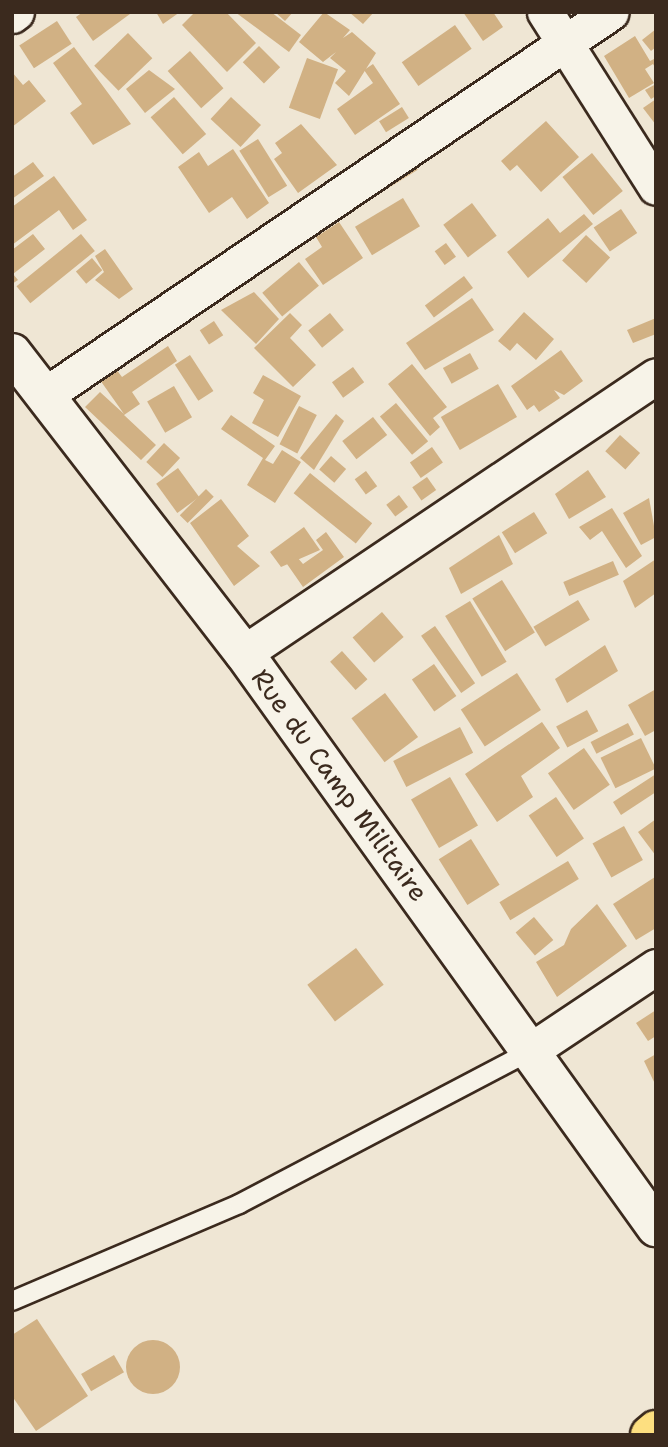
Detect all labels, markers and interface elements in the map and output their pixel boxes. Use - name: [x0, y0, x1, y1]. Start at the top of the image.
- street label: Rue du Camp Militaire: [245, 663, 435, 907]

